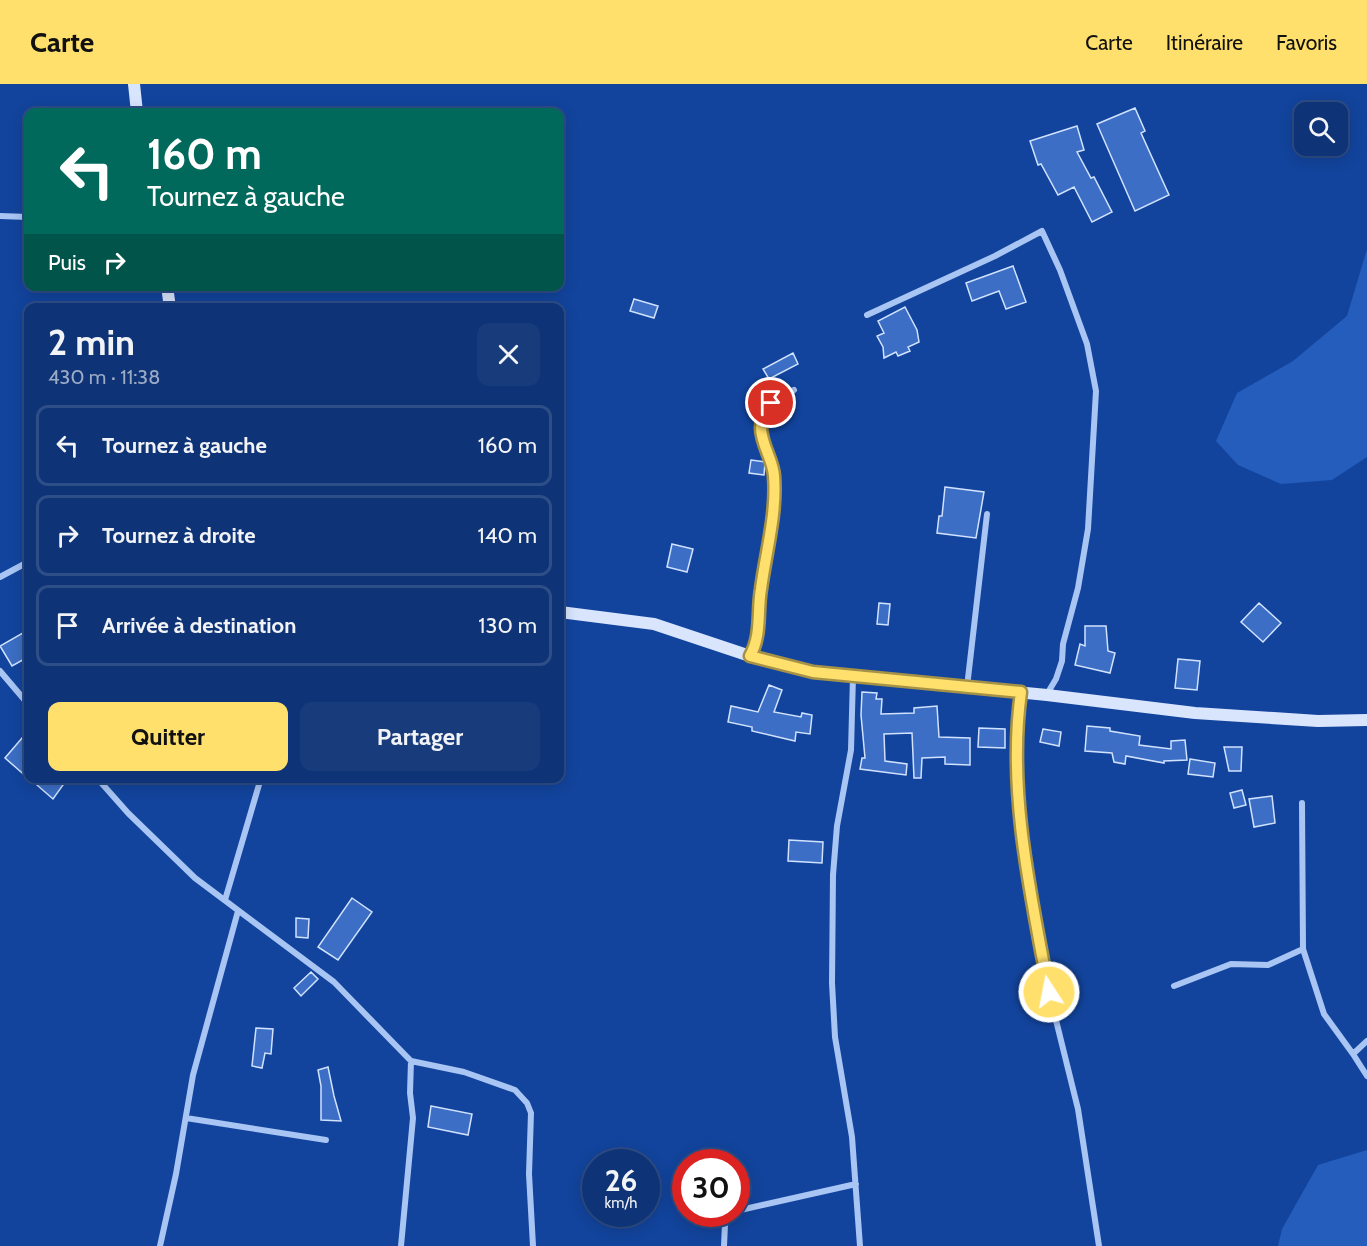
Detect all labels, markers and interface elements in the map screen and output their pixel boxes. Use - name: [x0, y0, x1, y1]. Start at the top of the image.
- text: Carte: [30, 25, 94, 59]
- text: Carte: [1085, 30, 1133, 55]
- text: Itinéraire: [1166, 30, 1243, 55]
- text: Favoris: [1276, 30, 1337, 55]
- map controls: [1294, 102, 1348, 156]
- button: search: [1294, 102, 1348, 156]
- text: 160 m: [147, 128, 262, 180]
- icon: left: [48, 132, 126, 210]
- text: Tournez à gauche: [147, 180, 345, 213]
- icon: right: [98, 246, 131, 279]
- text: Puis: [48, 249, 86, 276]
- text: 2 min: [48, 320, 135, 364]
- button: close: [477, 323, 540, 386]
- text: 430 m · 11:38: [48, 365, 160, 389]
- pin: [745, 377, 796, 428]
- icon: arrive: [754, 386, 787, 419]
- icon: left: [51, 429, 84, 462]
- text: Tournez à gauche: [102, 432, 267, 459]
- text: 160 m: [478, 432, 537, 459]
- icon: right: [51, 519, 84, 552]
- text: Tournez à droite: [102, 522, 256, 549]
- text: 140 m: [478, 522, 537, 549]
- icon: arrive: [51, 609, 84, 642]
- text: Arrivée à destination: [102, 612, 296, 639]
- text: 130 m: [478, 612, 537, 639]
- button: Quitter: [48, 702, 288, 771]
- button: Partager: [300, 702, 540, 771]
- position arrow: [1017, 960, 1081, 1024]
- speed limit sign: 30: [672, 1149, 750, 1227]
- text: 26: [605, 1162, 637, 1199]
- text: km/h: [605, 1194, 637, 1212]

